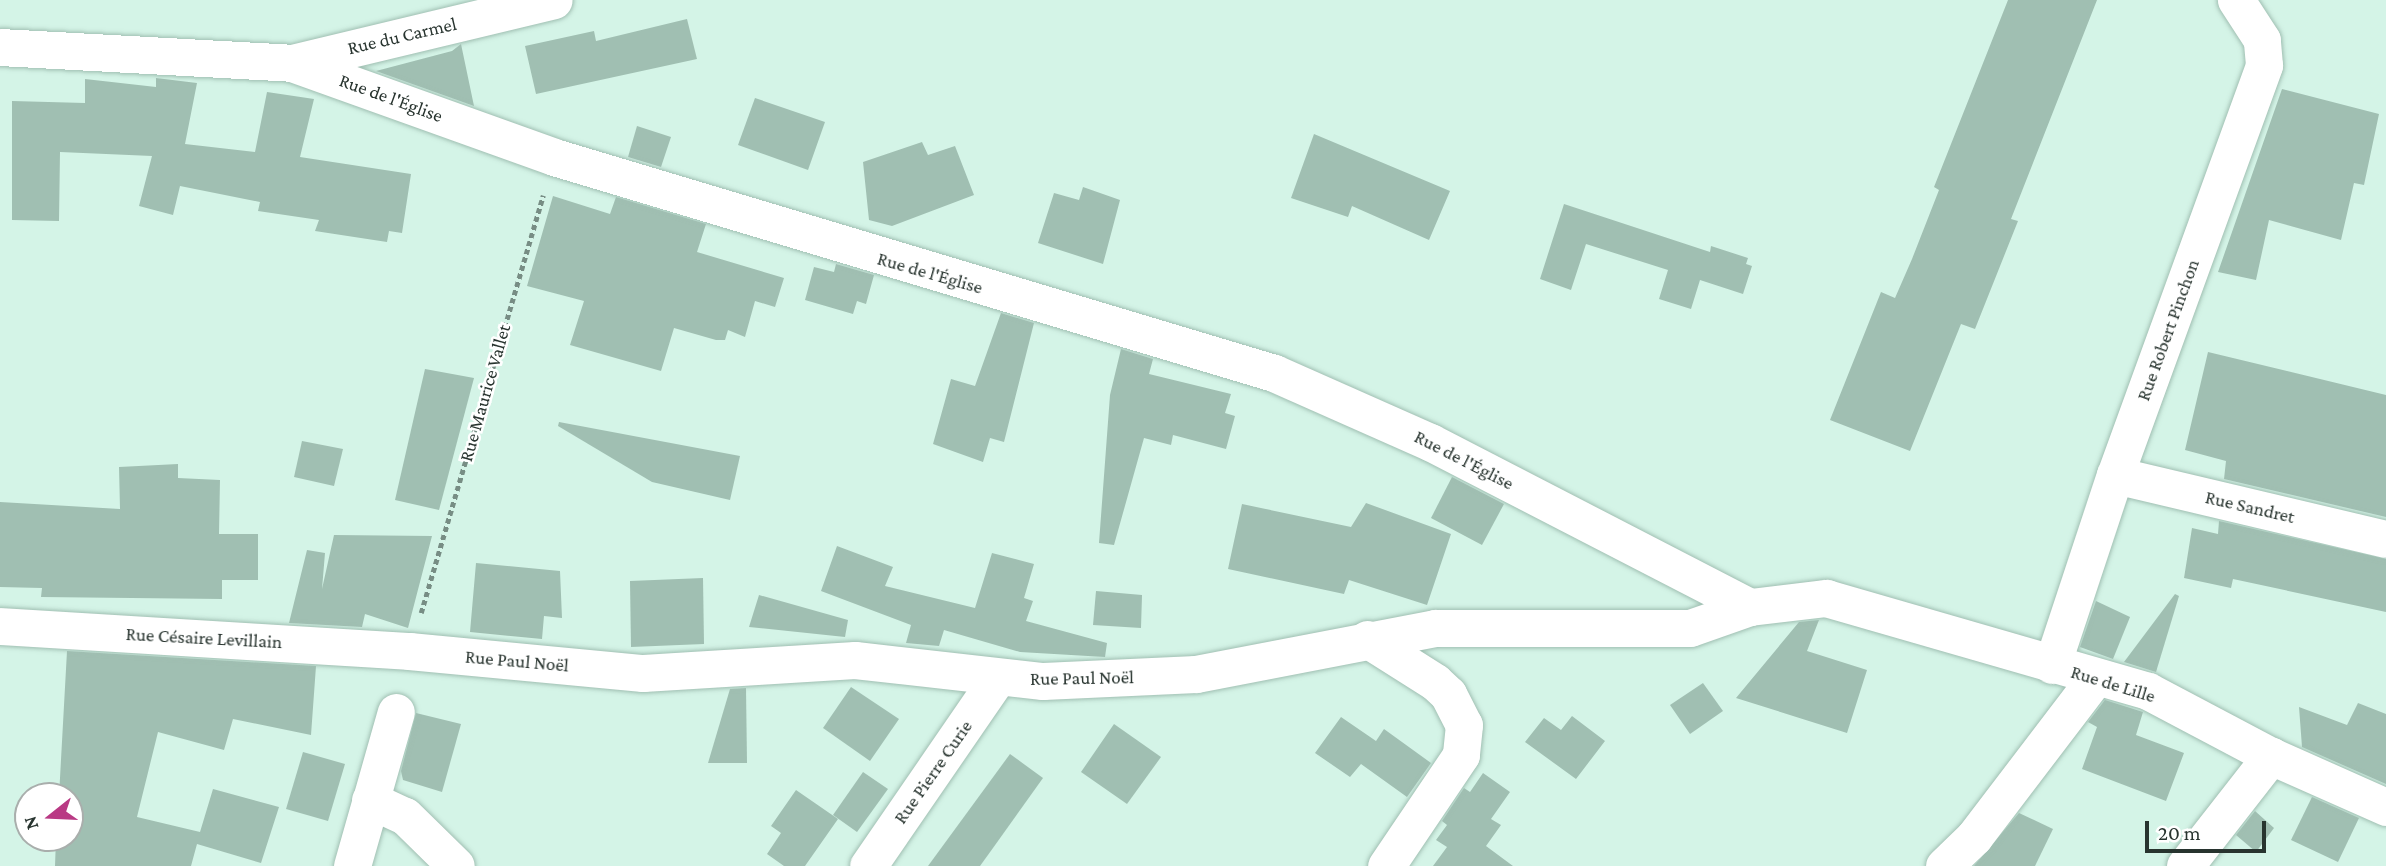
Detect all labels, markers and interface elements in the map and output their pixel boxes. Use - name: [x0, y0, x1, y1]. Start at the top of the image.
- street label: Rue du Carmel: [345, 12, 459, 60]
- street label: Rue de l'Église: [336, 69, 446, 127]
- street label: Rue de l'Église: [875, 247, 985, 299]
- street label: Rue Robert Pinchon: [2132, 256, 2204, 404]
- street label: Rue Maurice Vallet: [455, 322, 515, 464]
- street label: Rue de l'Église: [1410, 425, 1518, 495]
- street label: Rue Sandret: [2203, 486, 2297, 528]
- street label: Rue Césaire Levillain: [125, 623, 283, 653]
- street label: Rue Paul Noël: [464, 645, 570, 677]
- street label: Rue de Lille: [2068, 660, 2158, 708]
- street label: Rue Paul Noël: [1030, 666, 1134, 690]
- street label: Rue Pierre Curie: [889, 716, 977, 828]
- north arrow: [14, 782, 84, 852]
- scale bar: [2148, 806, 2269, 850]
- text: N: [18, 814, 42, 832]
- text: 20 m: [2158, 821, 2201, 845]

